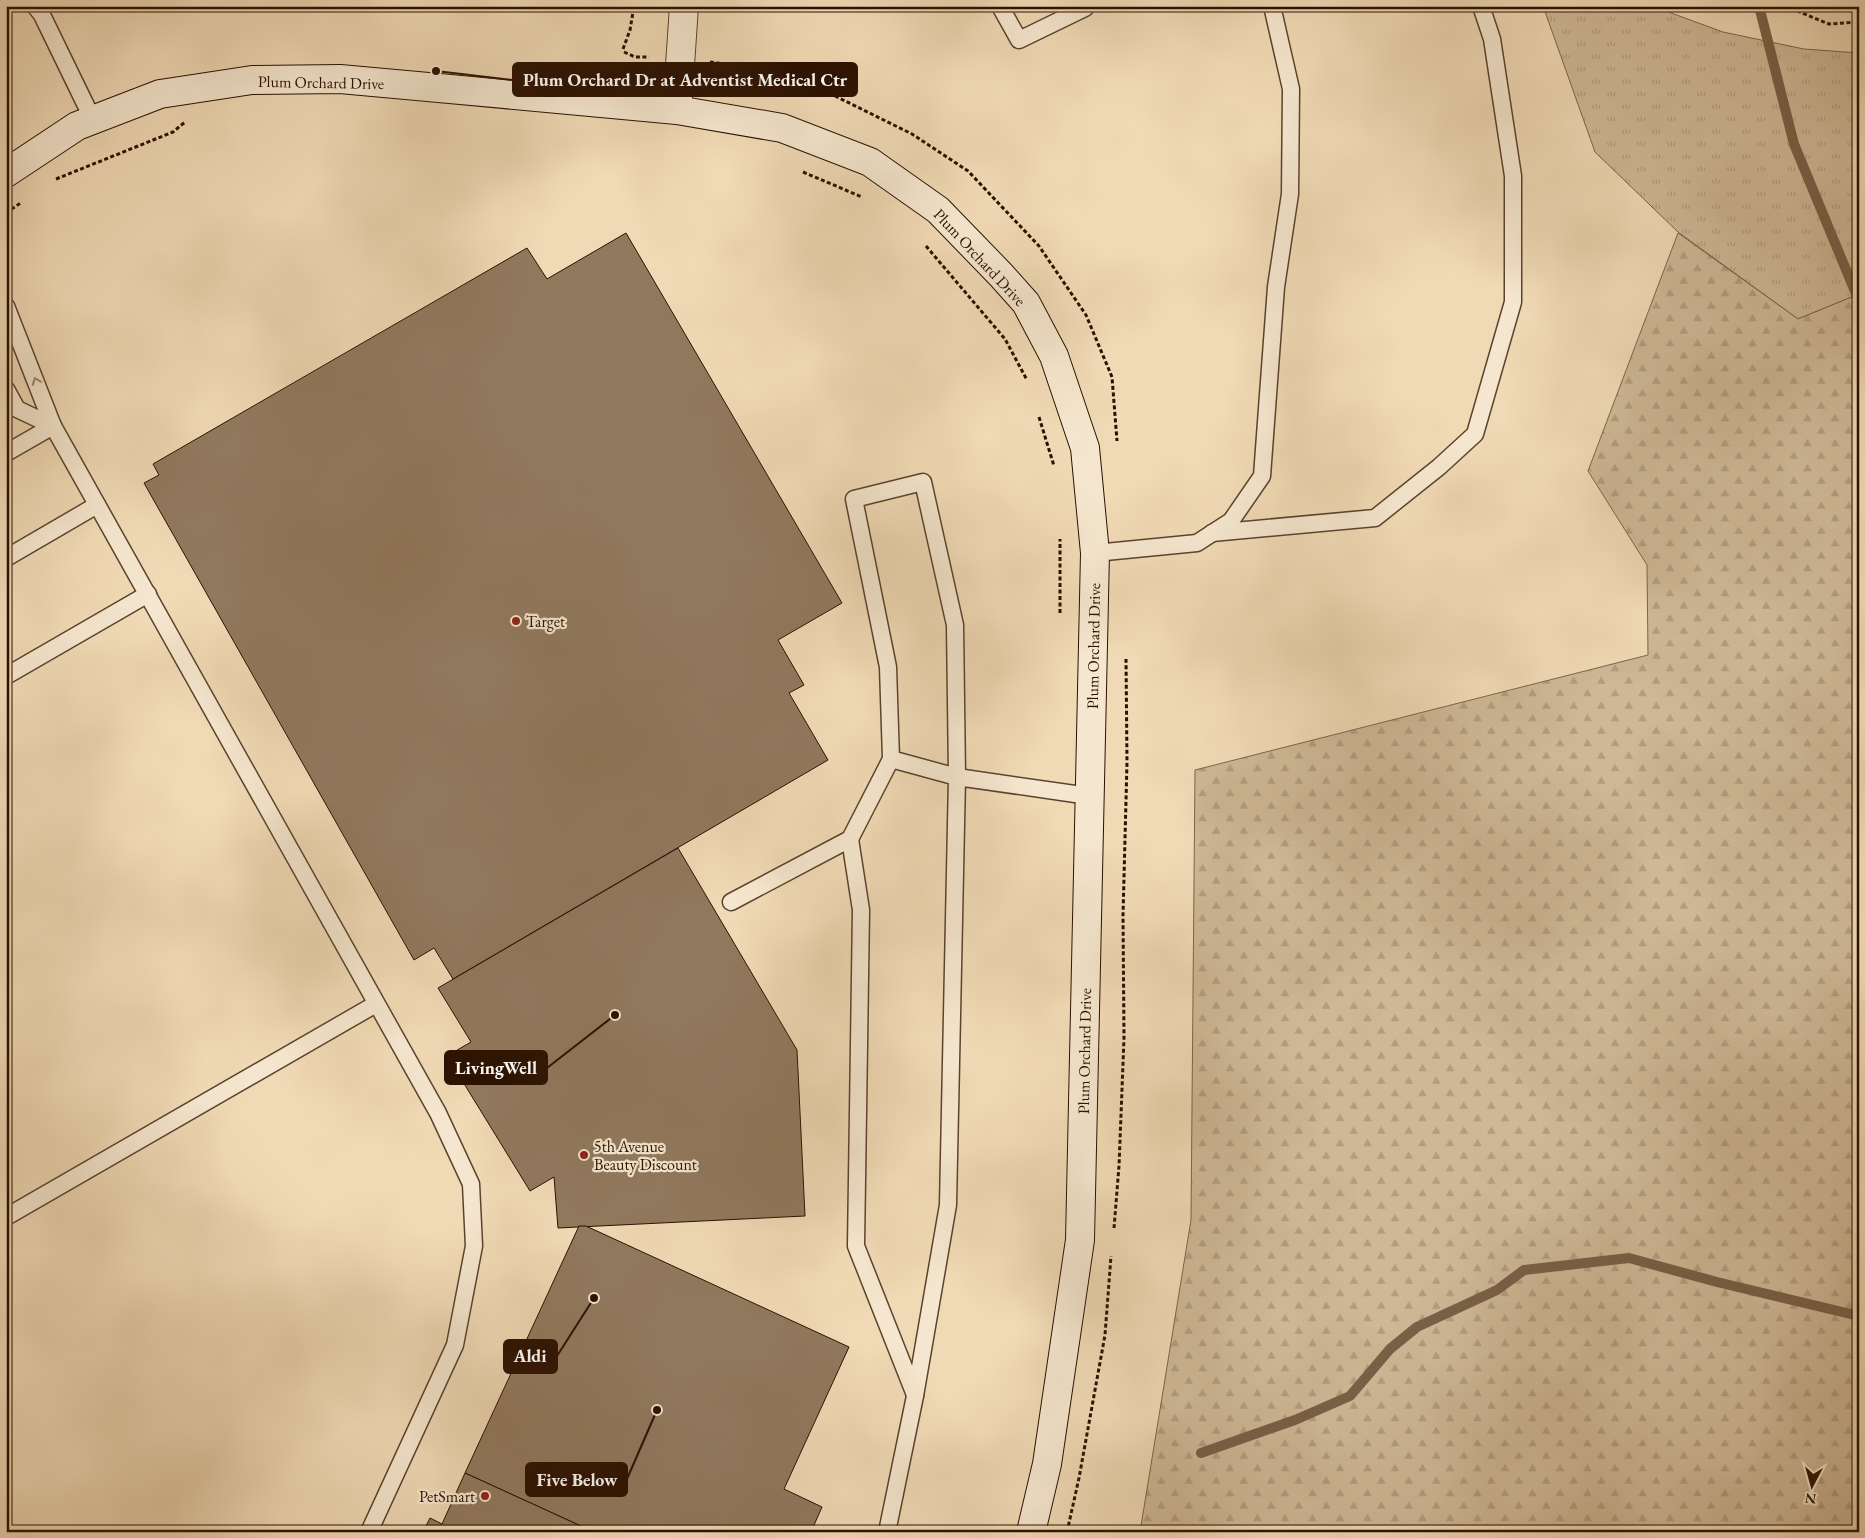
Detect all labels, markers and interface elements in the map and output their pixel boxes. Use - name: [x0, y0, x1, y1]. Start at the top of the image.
- callout: Plum Orchard Dr at Adventist Medical Ctr: [513, 63, 857, 96]
- text: Plum Orchard Dr at Adventist Medical Ctr: [523, 68, 848, 91]
- street label: Plum Orchard Drive: [258, 71, 384, 94]
- street label: Plum Orchard Drive: [929, 204, 1030, 311]
- one-way arrow: [31, 377, 42, 386]
- street label: Plum Orchard Drive: [1082, 583, 1105, 709]
- place label: Target: [526, 611, 565, 632]
- marker: Target: [510, 615, 522, 627]
- street label: Plum Orchard Drive: [1073, 988, 1096, 1114]
- callout: LivingWell: [445, 1051, 547, 1084]
- text: LivingWell: [455, 1056, 537, 1079]
- place label: 5th Avenue Beauty Discount: [594, 1136, 697, 1175]
- marker: 5th Avenue Beauty Discount: [578, 1149, 590, 1161]
- callout: Aldi: [504, 1340, 557, 1373]
- text: Aldi: [512, 1344, 547, 1367]
- north arrow: [1788, 1460, 1838, 1510]
- callout: Five Below: [526, 1463, 627, 1496]
- text: Five Below: [536, 1468, 618, 1491]
- place label: PetSmart: [419, 1486, 475, 1507]
- text: N: [1803, 1489, 1817, 1508]
- marker: PetSmart: [479, 1490, 491, 1502]

